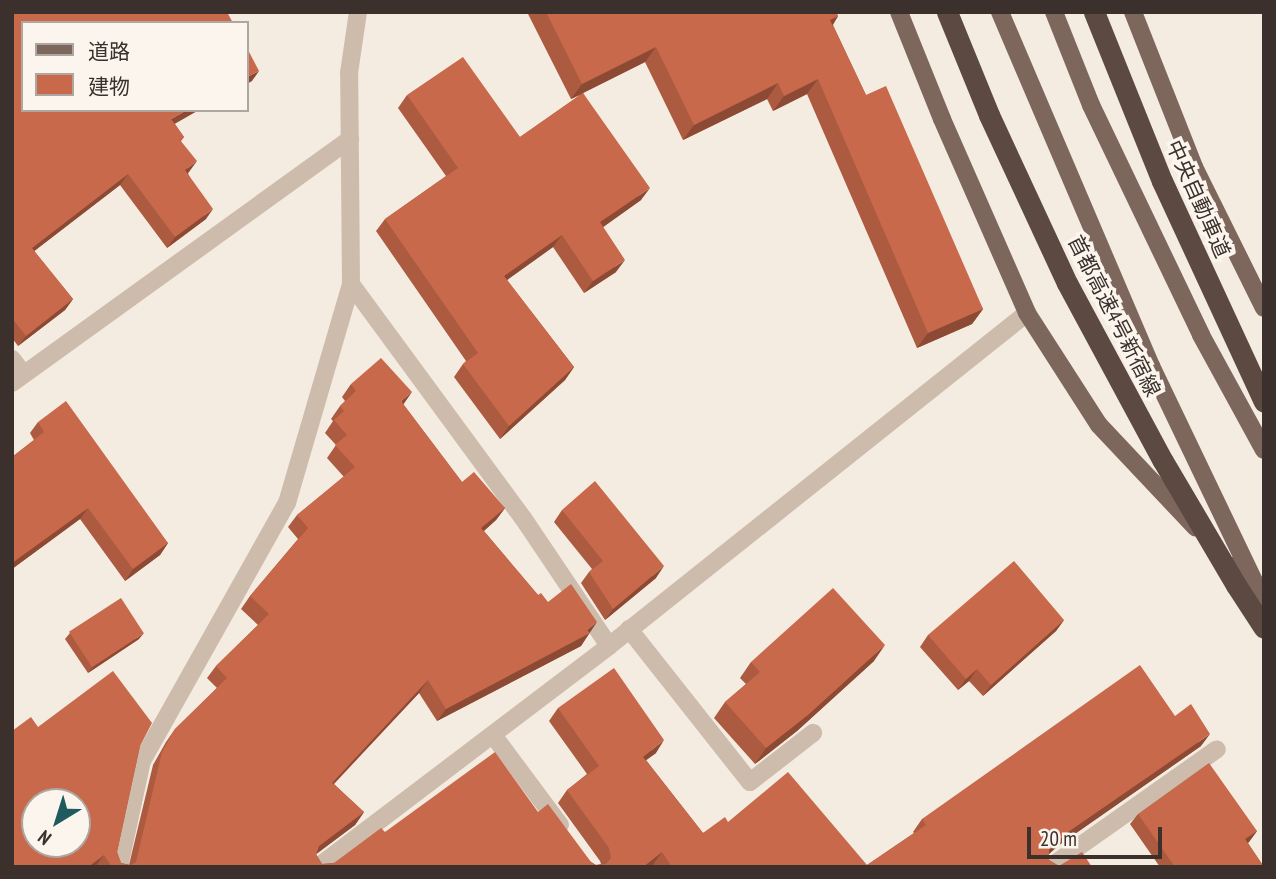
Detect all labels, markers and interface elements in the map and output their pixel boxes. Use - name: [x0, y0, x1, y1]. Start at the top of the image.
- legend: [21, 21, 248, 112]
- text: 道路: [88, 38, 130, 65]
- text: 建物: [88, 73, 130, 100]
- street label: 中央自動車道: [1161, 136, 1235, 262]
- street label: 首都高速4号新宿線: [1062, 231, 1166, 401]
- north arrow: [21, 788, 91, 858]
- scale bar: [1031, 812, 1166, 856]
- text: N: [33, 825, 56, 851]
- text: 20 m: [1040, 825, 1077, 852]

